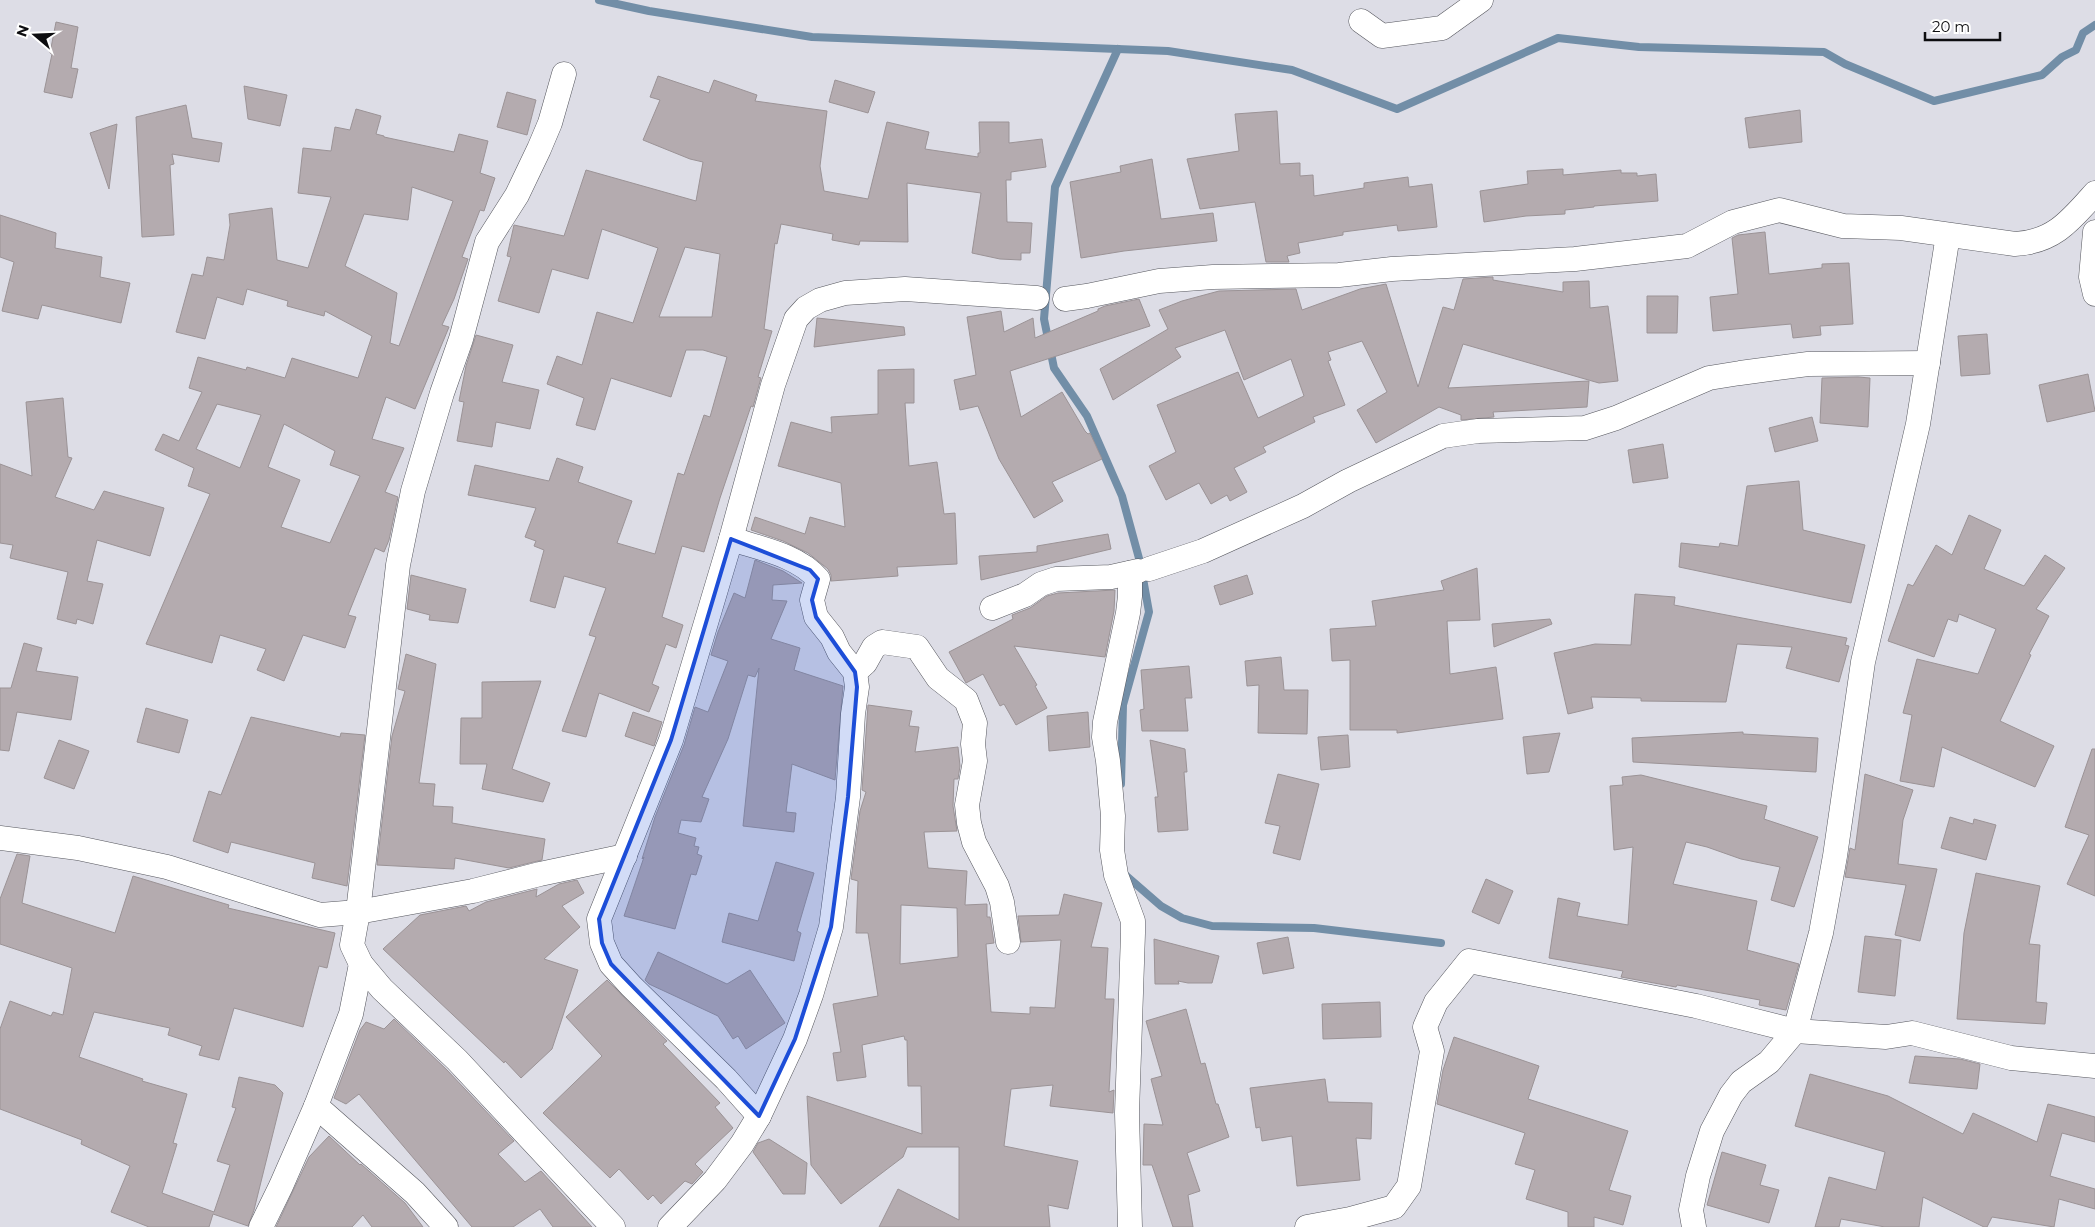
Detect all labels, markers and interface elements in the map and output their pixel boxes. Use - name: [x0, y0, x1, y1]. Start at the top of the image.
- north arrow: [10, 10, 60, 60]
- scale bar: [1925, 10, 2000, 42]
- text: 20 m: [1932, 17, 1970, 36]
- text: N: [12, 22, 33, 39]

